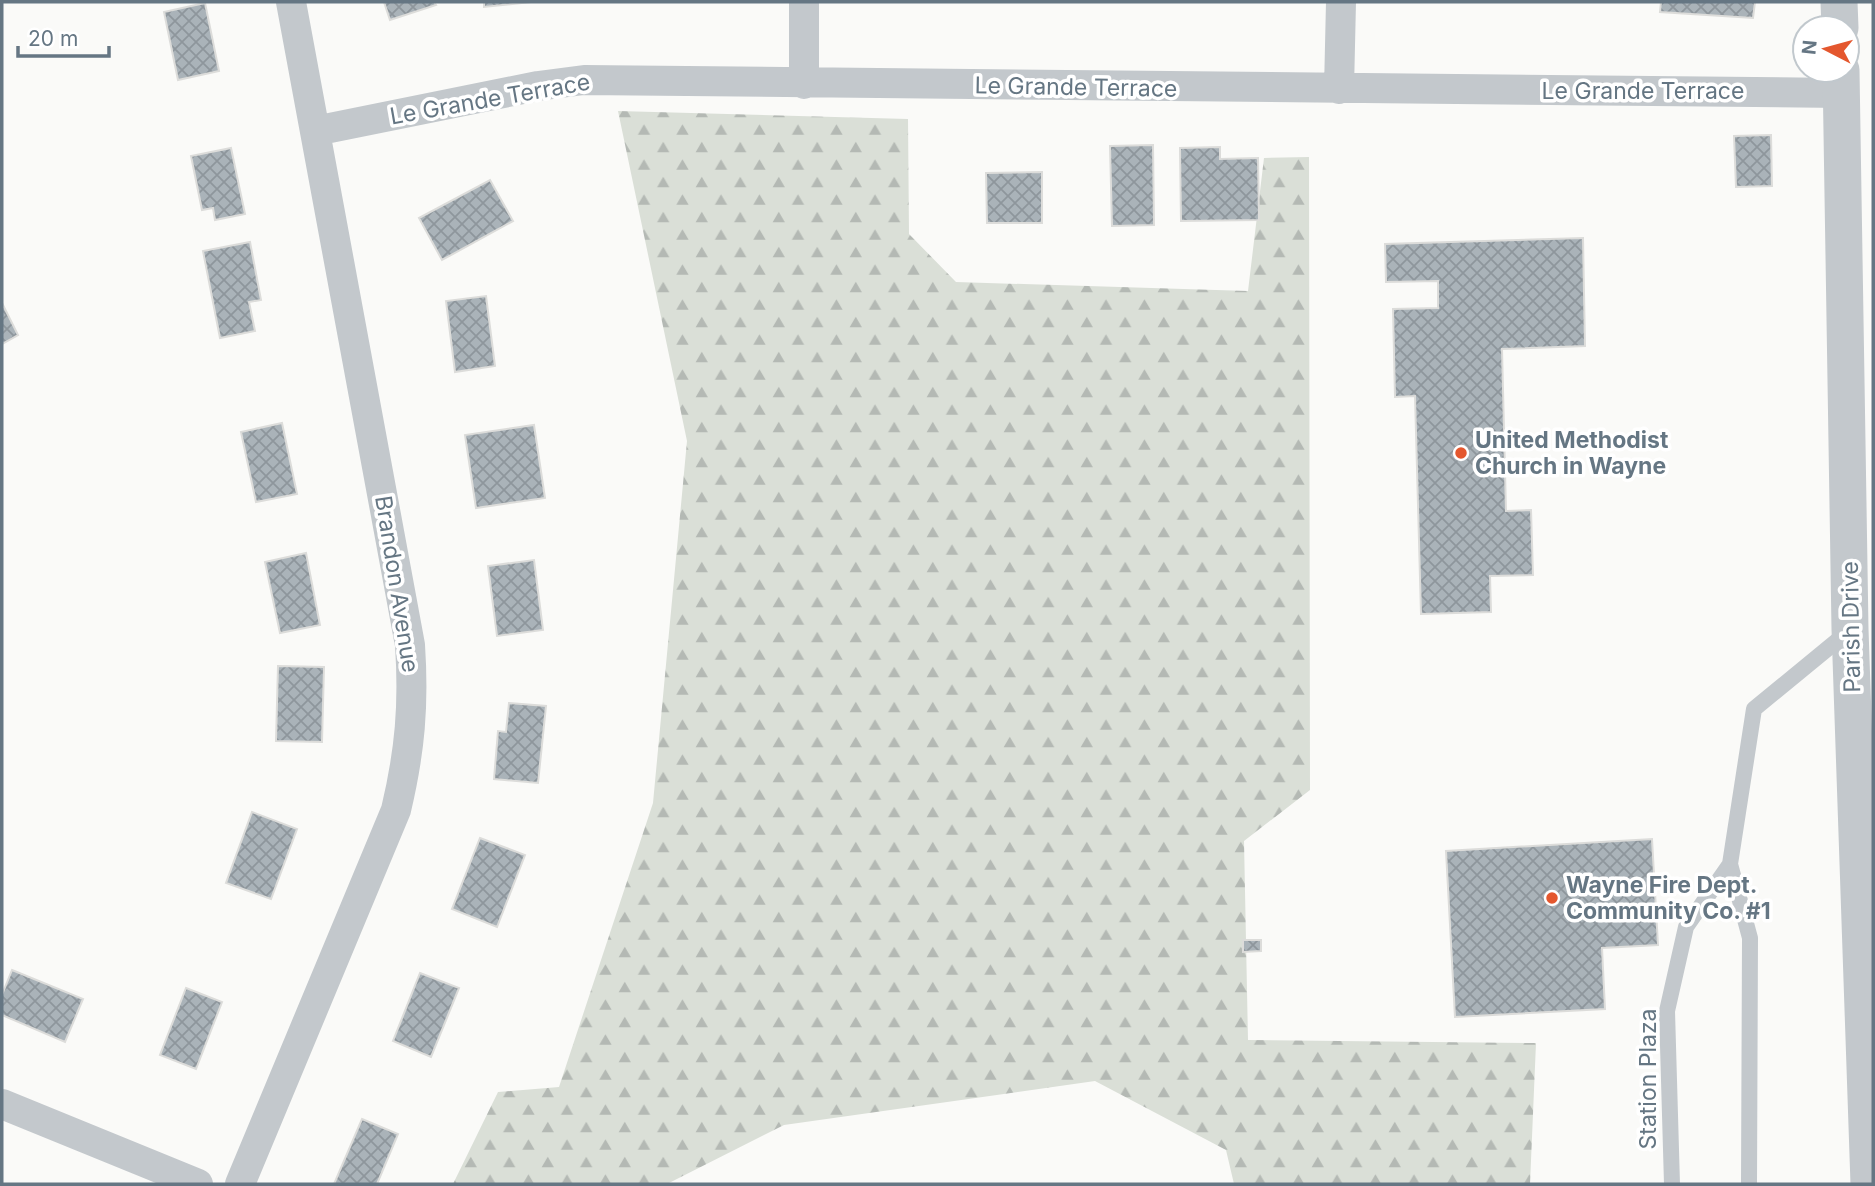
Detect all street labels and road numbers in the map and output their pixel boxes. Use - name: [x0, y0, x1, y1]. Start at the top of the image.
- street label: Le Grande Terrace: [388, 68, 592, 130]
- street label: Le Grande Terrace: [974, 71, 1178, 103]
- street label: Le Grande Terrace: [1542, 77, 1744, 105]
- street label: Brandon Avenue: [369, 493, 425, 675]
- street label: Parish Drive: [1836, 561, 1866, 693]
- street label: Station Plaza: [1634, 1008, 1662, 1150]

